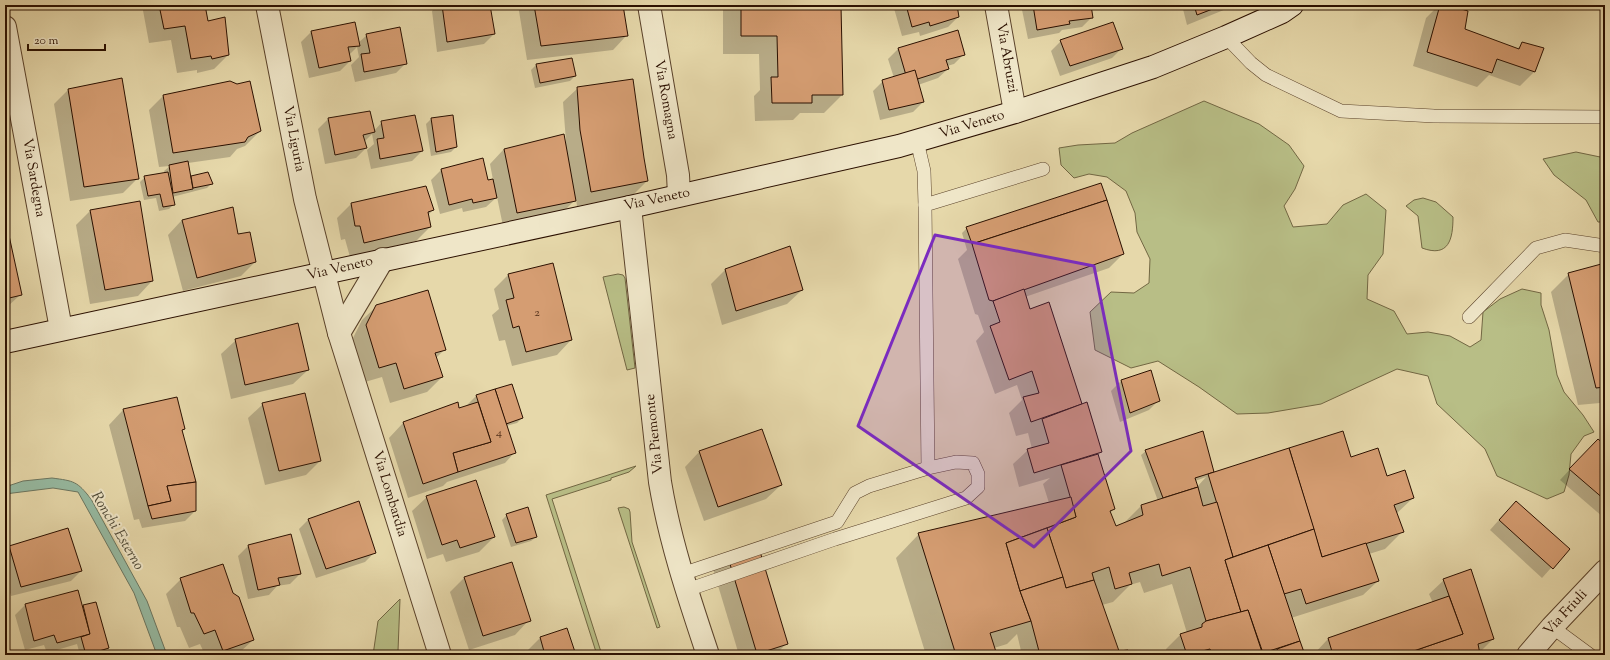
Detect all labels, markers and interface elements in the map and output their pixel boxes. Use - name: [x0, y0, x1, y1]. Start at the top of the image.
- street label: Via Abruzzi: [990, 21, 1022, 95]
- scale bar: [28, 26, 105, 52]
- text: 20 m: [34, 32, 59, 50]
- street label: Via Romagna: [648, 59, 682, 142]
- street label: Via Liguria: [277, 104, 309, 174]
- street label: Via Veneto: [937, 105, 1007, 144]
- street label: Via Sardegna: [16, 137, 50, 219]
- street label: Via Veneto: [622, 183, 692, 217]
- street label: Via Veneto: [305, 252, 375, 286]
- house number: 2: [534, 304, 540, 322]
- street label: Via Piemonte: [641, 393, 669, 475]
- house number: 4: [496, 424, 502, 442]
- street label: Via Lombardia: [366, 449, 412, 540]
- water label: Ronchi Esterno: [85, 488, 149, 575]
- street label: Via Friuli: [1539, 585, 1593, 640]

